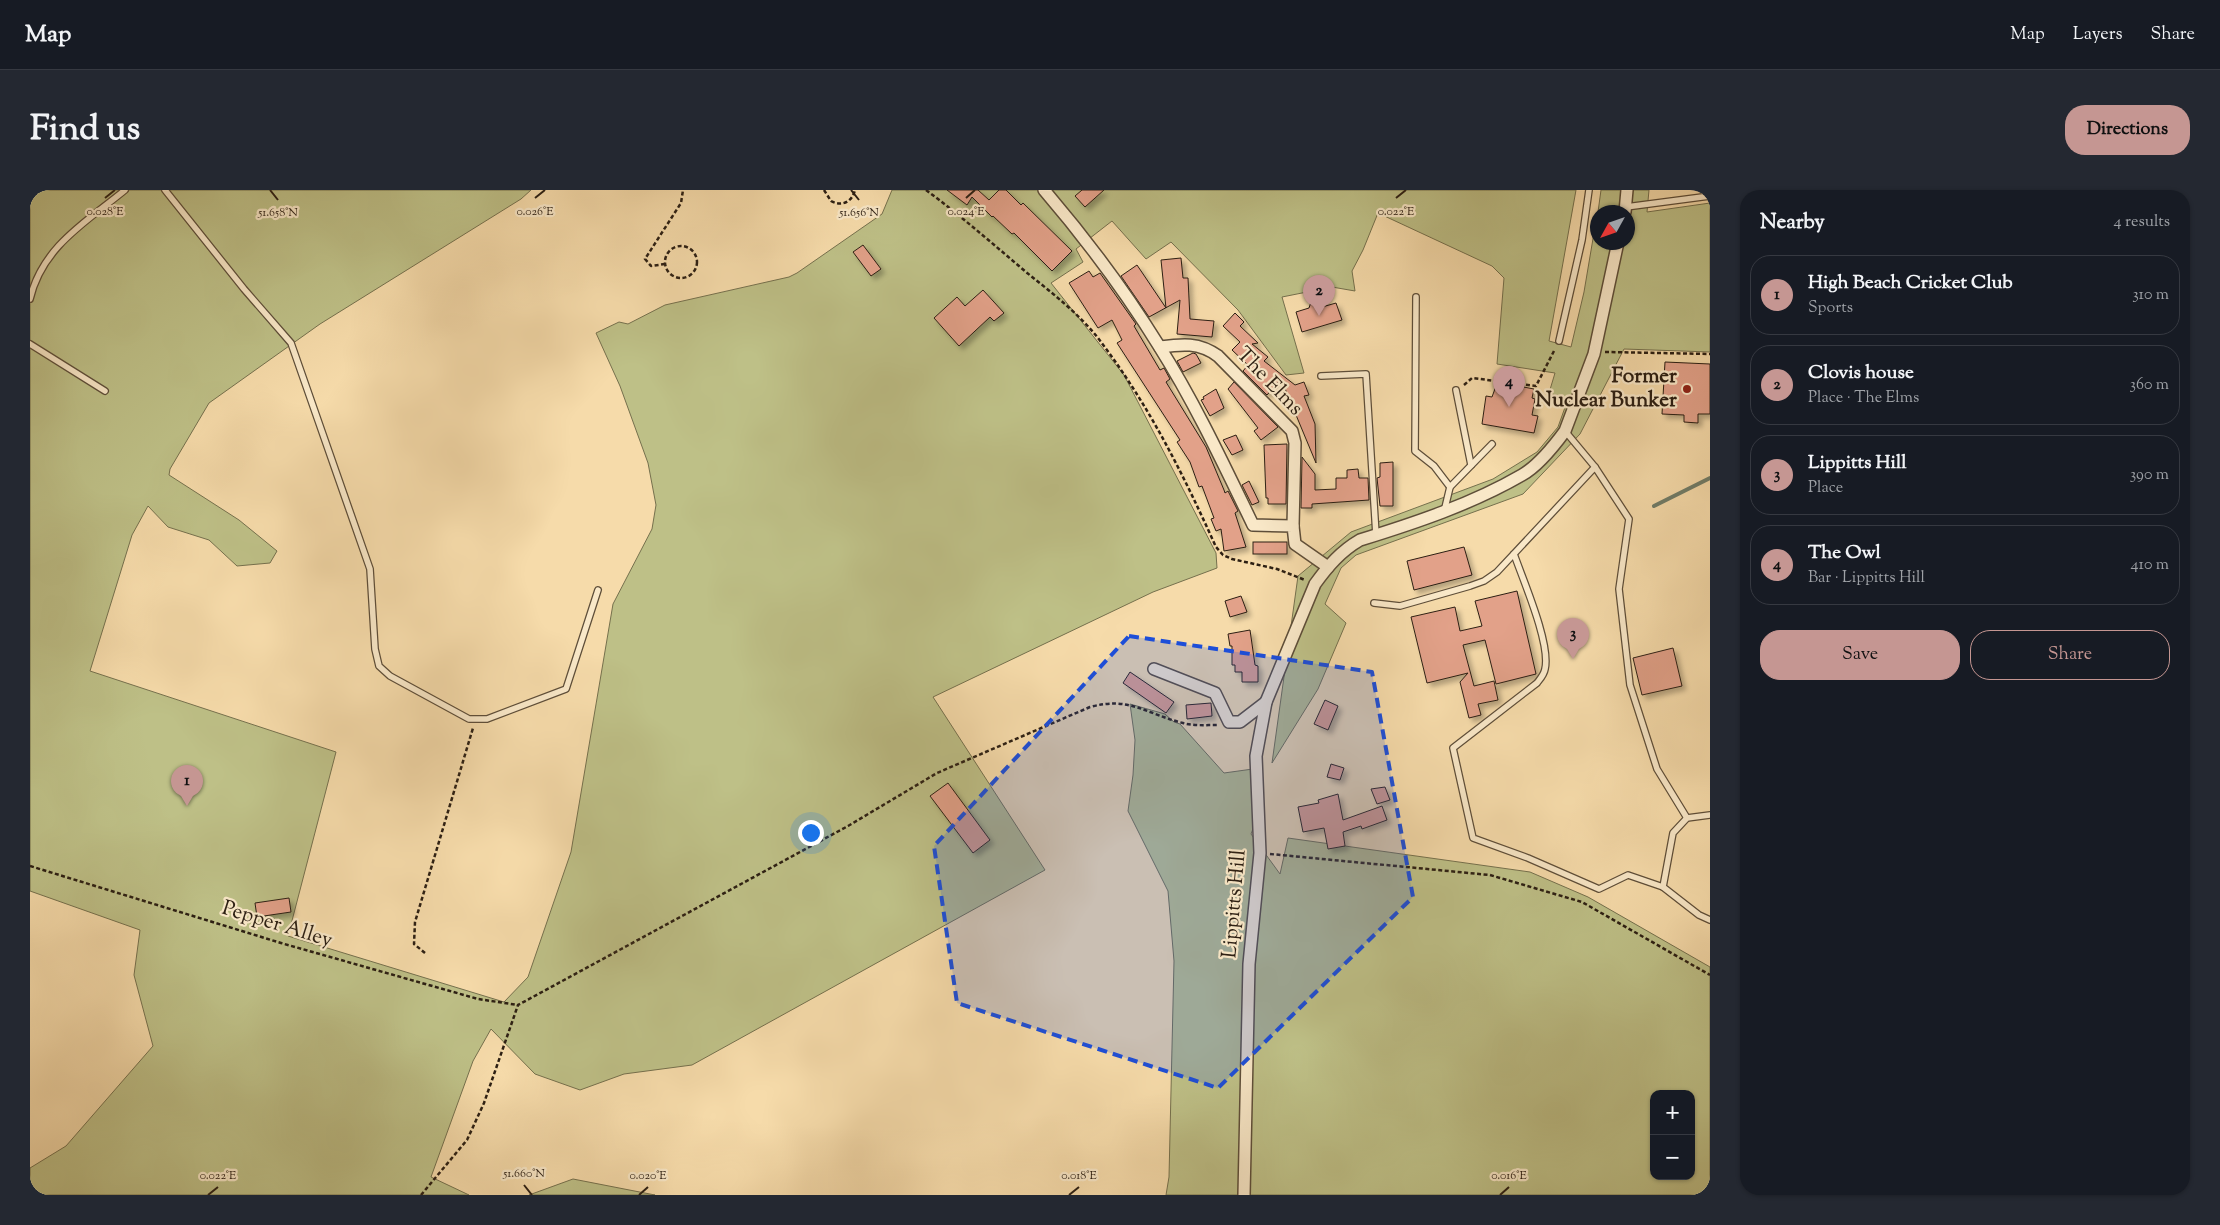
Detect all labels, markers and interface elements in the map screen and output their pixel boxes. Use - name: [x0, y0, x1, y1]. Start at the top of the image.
- text: Map: [25, 18, 71, 52]
- text: Map: [2010, 22, 2045, 48]
- text: Layers: [2073, 22, 2123, 48]
- text: Share: [2151, 22, 2195, 48]
- text: Find us: [30, 105, 140, 156]
- button: Directions: [2065, 105, 2190, 155]
- text: 0.028°E: [87, 203, 124, 221]
- text: 0.026°E: [517, 203, 554, 221]
- text: 0.024°E: [948, 203, 985, 221]
- text: 0.022°E: [1378, 203, 1415, 221]
- text: 51.658°N: [257, 204, 298, 222]
- text: 51.656°N: [838, 204, 879, 222]
- north arrow: [1590, 205, 1635, 250]
- text: Nearby: [1760, 208, 1825, 238]
- text: 4 results: [2114, 211, 2170, 234]
- text: High Beach Cricket Club: [1808, 270, 2013, 297]
- pin: 2: [1303, 275, 1335, 316]
- text: 1: [1774, 284, 1780, 307]
- text: 310 m: [2132, 284, 2169, 307]
- text: Sports: [1808, 297, 1853, 320]
- street label: The Elms: [1229, 341, 1309, 423]
- text: Clovis house: [1808, 360, 1914, 387]
- place label: Former Nuclear Bunker: [1535, 362, 1677, 416]
- pin: 4: [1493, 366, 1525, 407]
- text: 2: [1773, 374, 1781, 397]
- text: 360 m: [2130, 374, 2169, 397]
- marker: Former Nuclear Bunker: [1681, 383, 1693, 395]
- text: Place · The Elms: [1808, 387, 1919, 410]
- text: Lippitts Hill: [1808, 450, 1907, 477]
- text: 3: [1774, 464, 1780, 487]
- text: 390 m: [2130, 464, 2169, 487]
- text: Place: [1808, 477, 1843, 500]
- text: The Owl: [1808, 540, 1881, 567]
- text: 4: [1773, 554, 1781, 577]
- text: 410 m: [2131, 554, 2169, 577]
- text: Bar · Lippitts Hill: [1808, 567, 1925, 590]
- pin: 3: [1557, 618, 1589, 659]
- button: Save: [1760, 630, 1960, 680]
- button: Share: [1970, 630, 2170, 680]
- pin: 1: [171, 765, 203, 806]
- your location: [798, 820, 824, 846]
- street label: Lippitts Hill: [1215, 848, 1255, 960]
- street label: Pepper Alley: [218, 894, 337, 956]
- map controls: [1650, 1090, 1695, 1180]
- button: +: [1650, 1090, 1695, 1135]
- button: −: [1650, 1135, 1695, 1180]
- text: 51.660°N: [502, 1165, 545, 1183]
- text: 0.022°E: [200, 1167, 237, 1185]
- text: 0.020°E: [629, 1167, 667, 1185]
- text: 0.018°E: [1061, 1167, 1097, 1185]
- text: 0.016°E: [1491, 1167, 1527, 1185]

